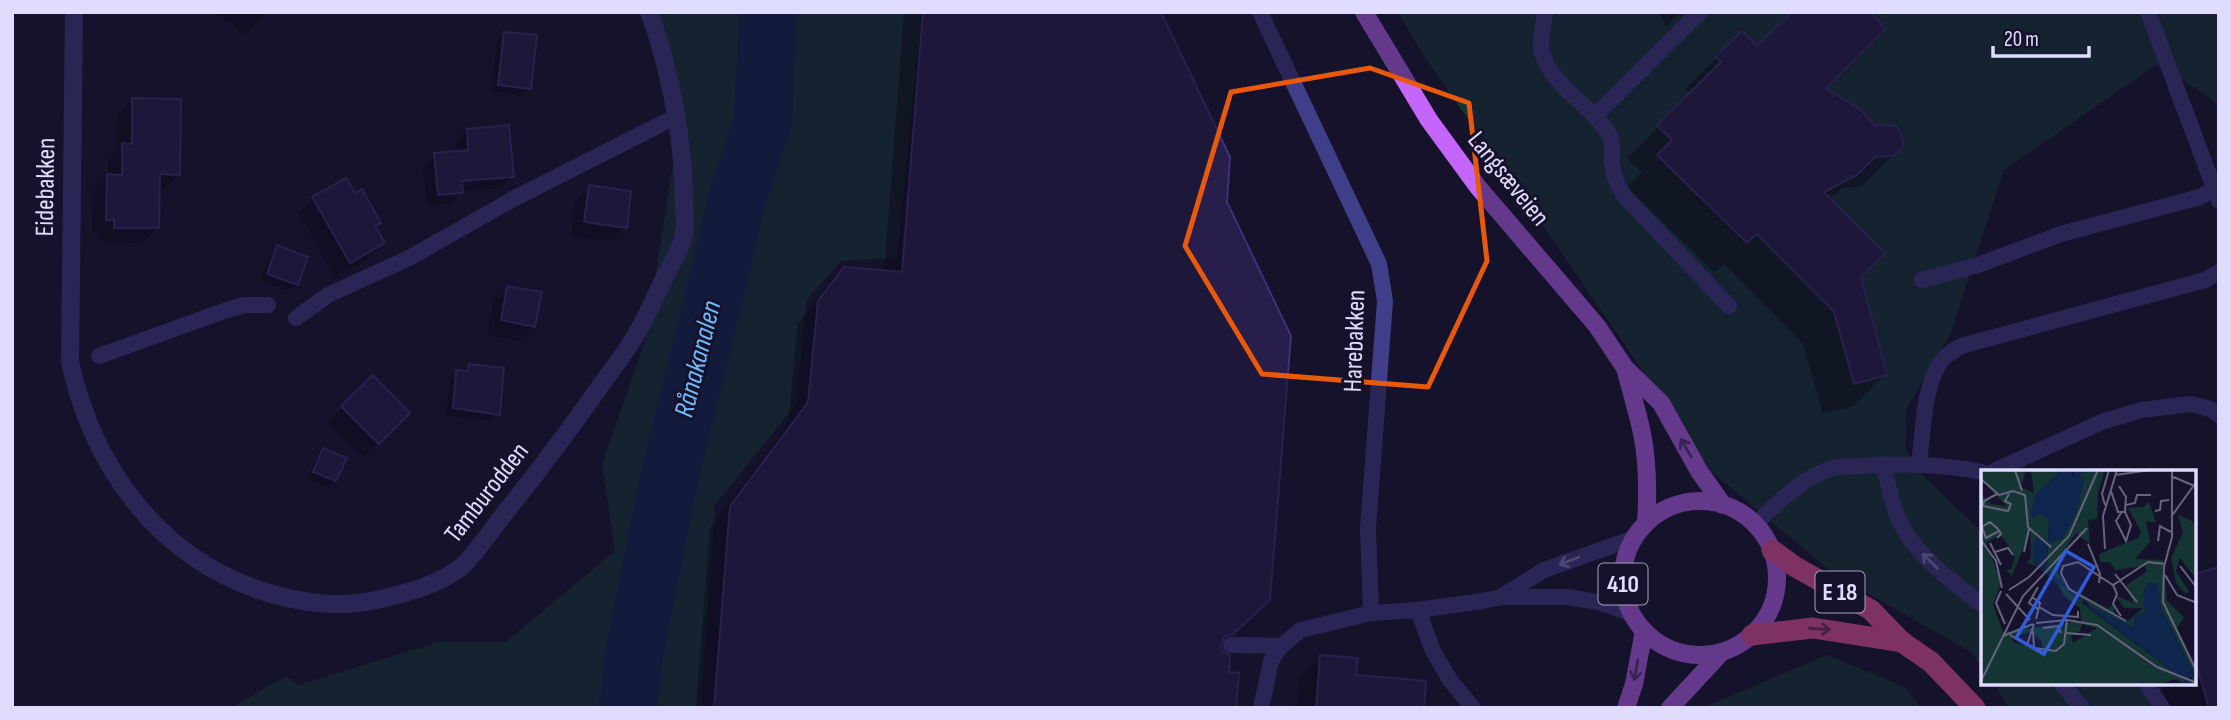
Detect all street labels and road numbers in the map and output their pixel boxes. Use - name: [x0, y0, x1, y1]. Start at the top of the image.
- street label: Langsæveien: [1461, 126, 1555, 232]
- street label: Eidebakken: [30, 137, 62, 237]
- street label: Harebakken: [1338, 289, 1372, 393]
- street label: Tamburodden: [438, 437, 536, 549]
- road number: 410: [1598, 564, 1648, 604]
- road number: E 18: [1815, 572, 1864, 612]

